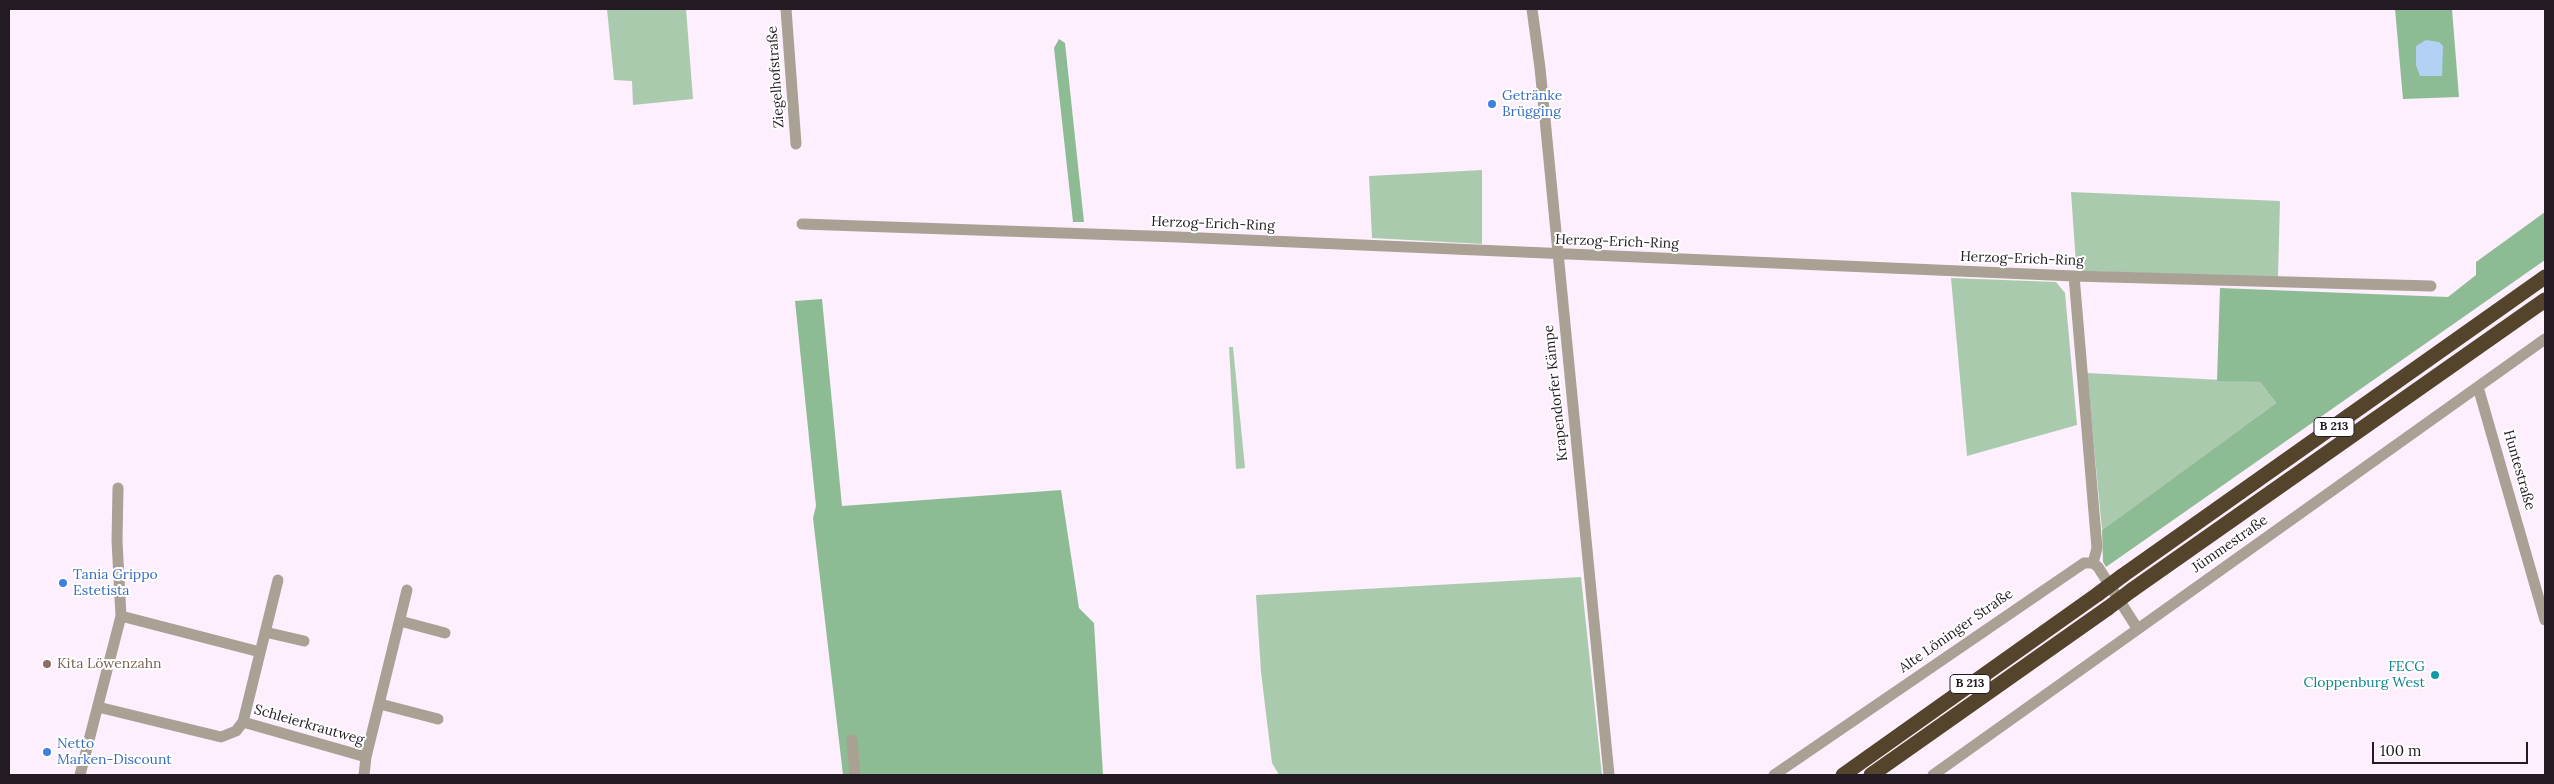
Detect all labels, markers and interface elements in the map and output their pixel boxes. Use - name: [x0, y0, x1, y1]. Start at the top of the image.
- street label: Ziegelhofstraße: [764, 25, 788, 129]
- place label: Getränke Brügging: [1502, 88, 1562, 120]
- marker: Getränke Brügging: [1486, 98, 1498, 110]
- street label: Herzog-Erich-Ring: [1151, 213, 1275, 235]
- street label: Herzog-Erich-Ring: [1555, 231, 1679, 253]
- street label: Herzog-Erich-Ring: [1960, 248, 2084, 270]
- street label: Krapendorfer Kämpe: [1540, 324, 1572, 462]
- road number: B 213: [2314, 418, 2354, 437]
- street label: Huntestraße: [2500, 428, 2538, 512]
- street label: Jümmestraße: [2189, 512, 2271, 576]
- place label: Tania Grippo Estetista: [73, 567, 158, 600]
- marker: Tania Grippo Estetista: [57, 577, 69, 589]
- street label: Alte Löninger Straße: [1896, 585, 2016, 677]
- place label: Kita Löwenzahn: [57, 656, 162, 672]
- marker: Kita Löwenzahn: [41, 658, 53, 670]
- place label: FECG Cloppenburg West: [2304, 659, 2425, 692]
- marker: FECG Cloppenburg West: [2429, 669, 2441, 681]
- road number: B 213: [1950, 674, 1990, 694]
- street label: Schleierkrautweg: [252, 701, 366, 749]
- scale bar: [2374, 732, 2530, 764]
- place label: Netto Marken-Discount: [57, 736, 172, 769]
- text: 100 m: [2380, 741, 2421, 760]
- marker: Netto Marken-Discount: [41, 746, 53, 758]

